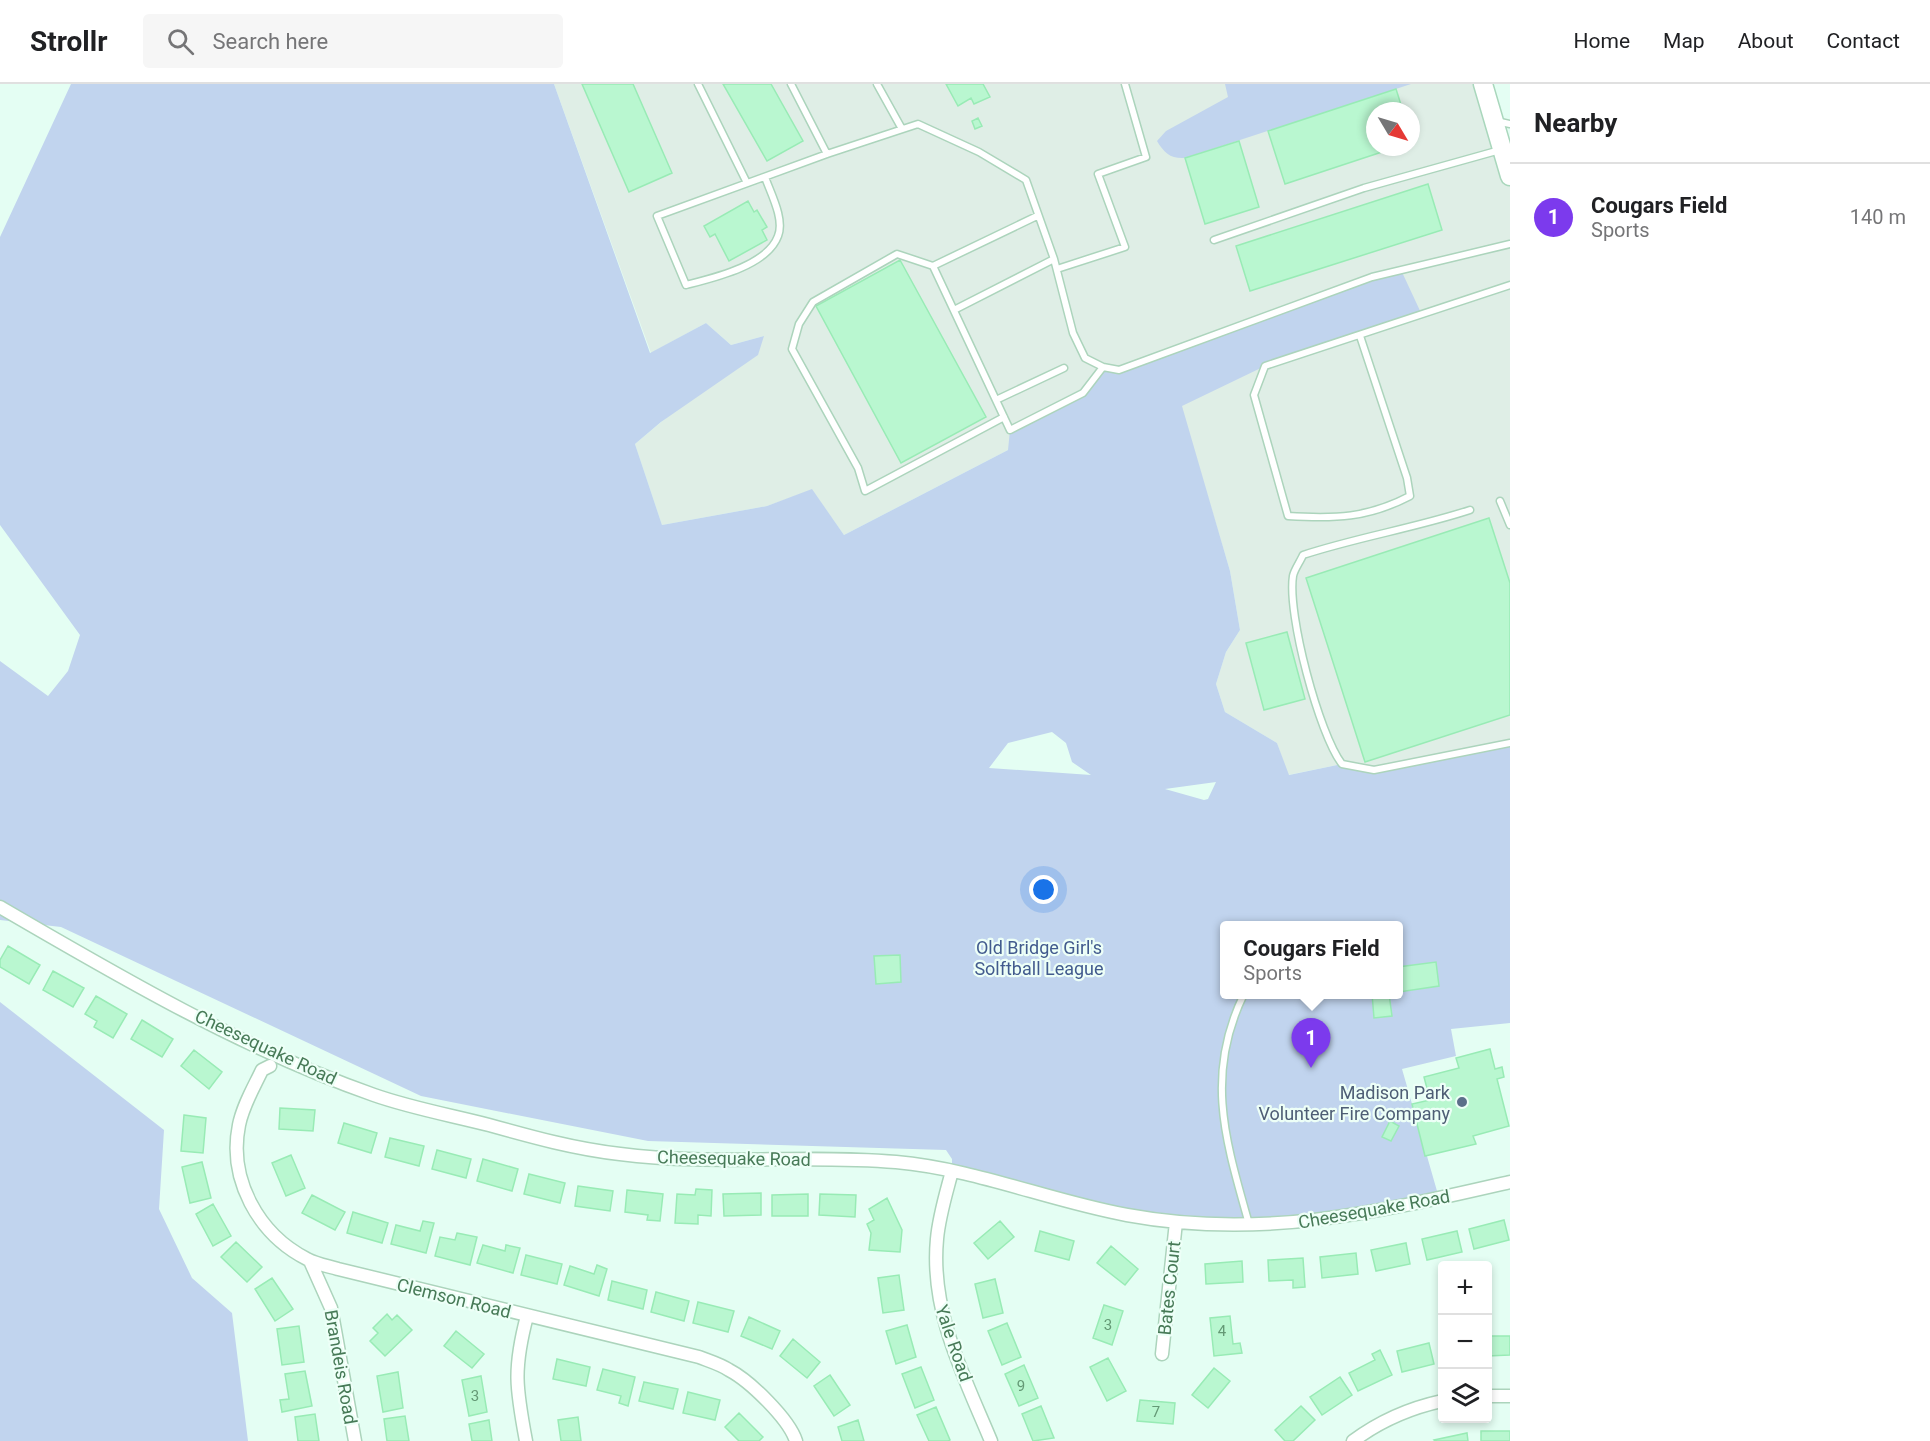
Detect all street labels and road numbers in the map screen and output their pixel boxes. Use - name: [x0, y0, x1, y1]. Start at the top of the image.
- street label: Cheesequake Road: [192, 1005, 340, 1089]
- street label: Cheesequake Road: [657, 1146, 811, 1170]
- street label: Cheesequake Road: [1296, 1185, 1452, 1233]
- street label: Bates Court: [1154, 1240, 1184, 1336]
- street label: Clemson Road: [395, 1274, 513, 1322]
- street label: Yale Road: [931, 1302, 977, 1384]
- street label: Brandeis Road: [321, 1308, 361, 1426]

